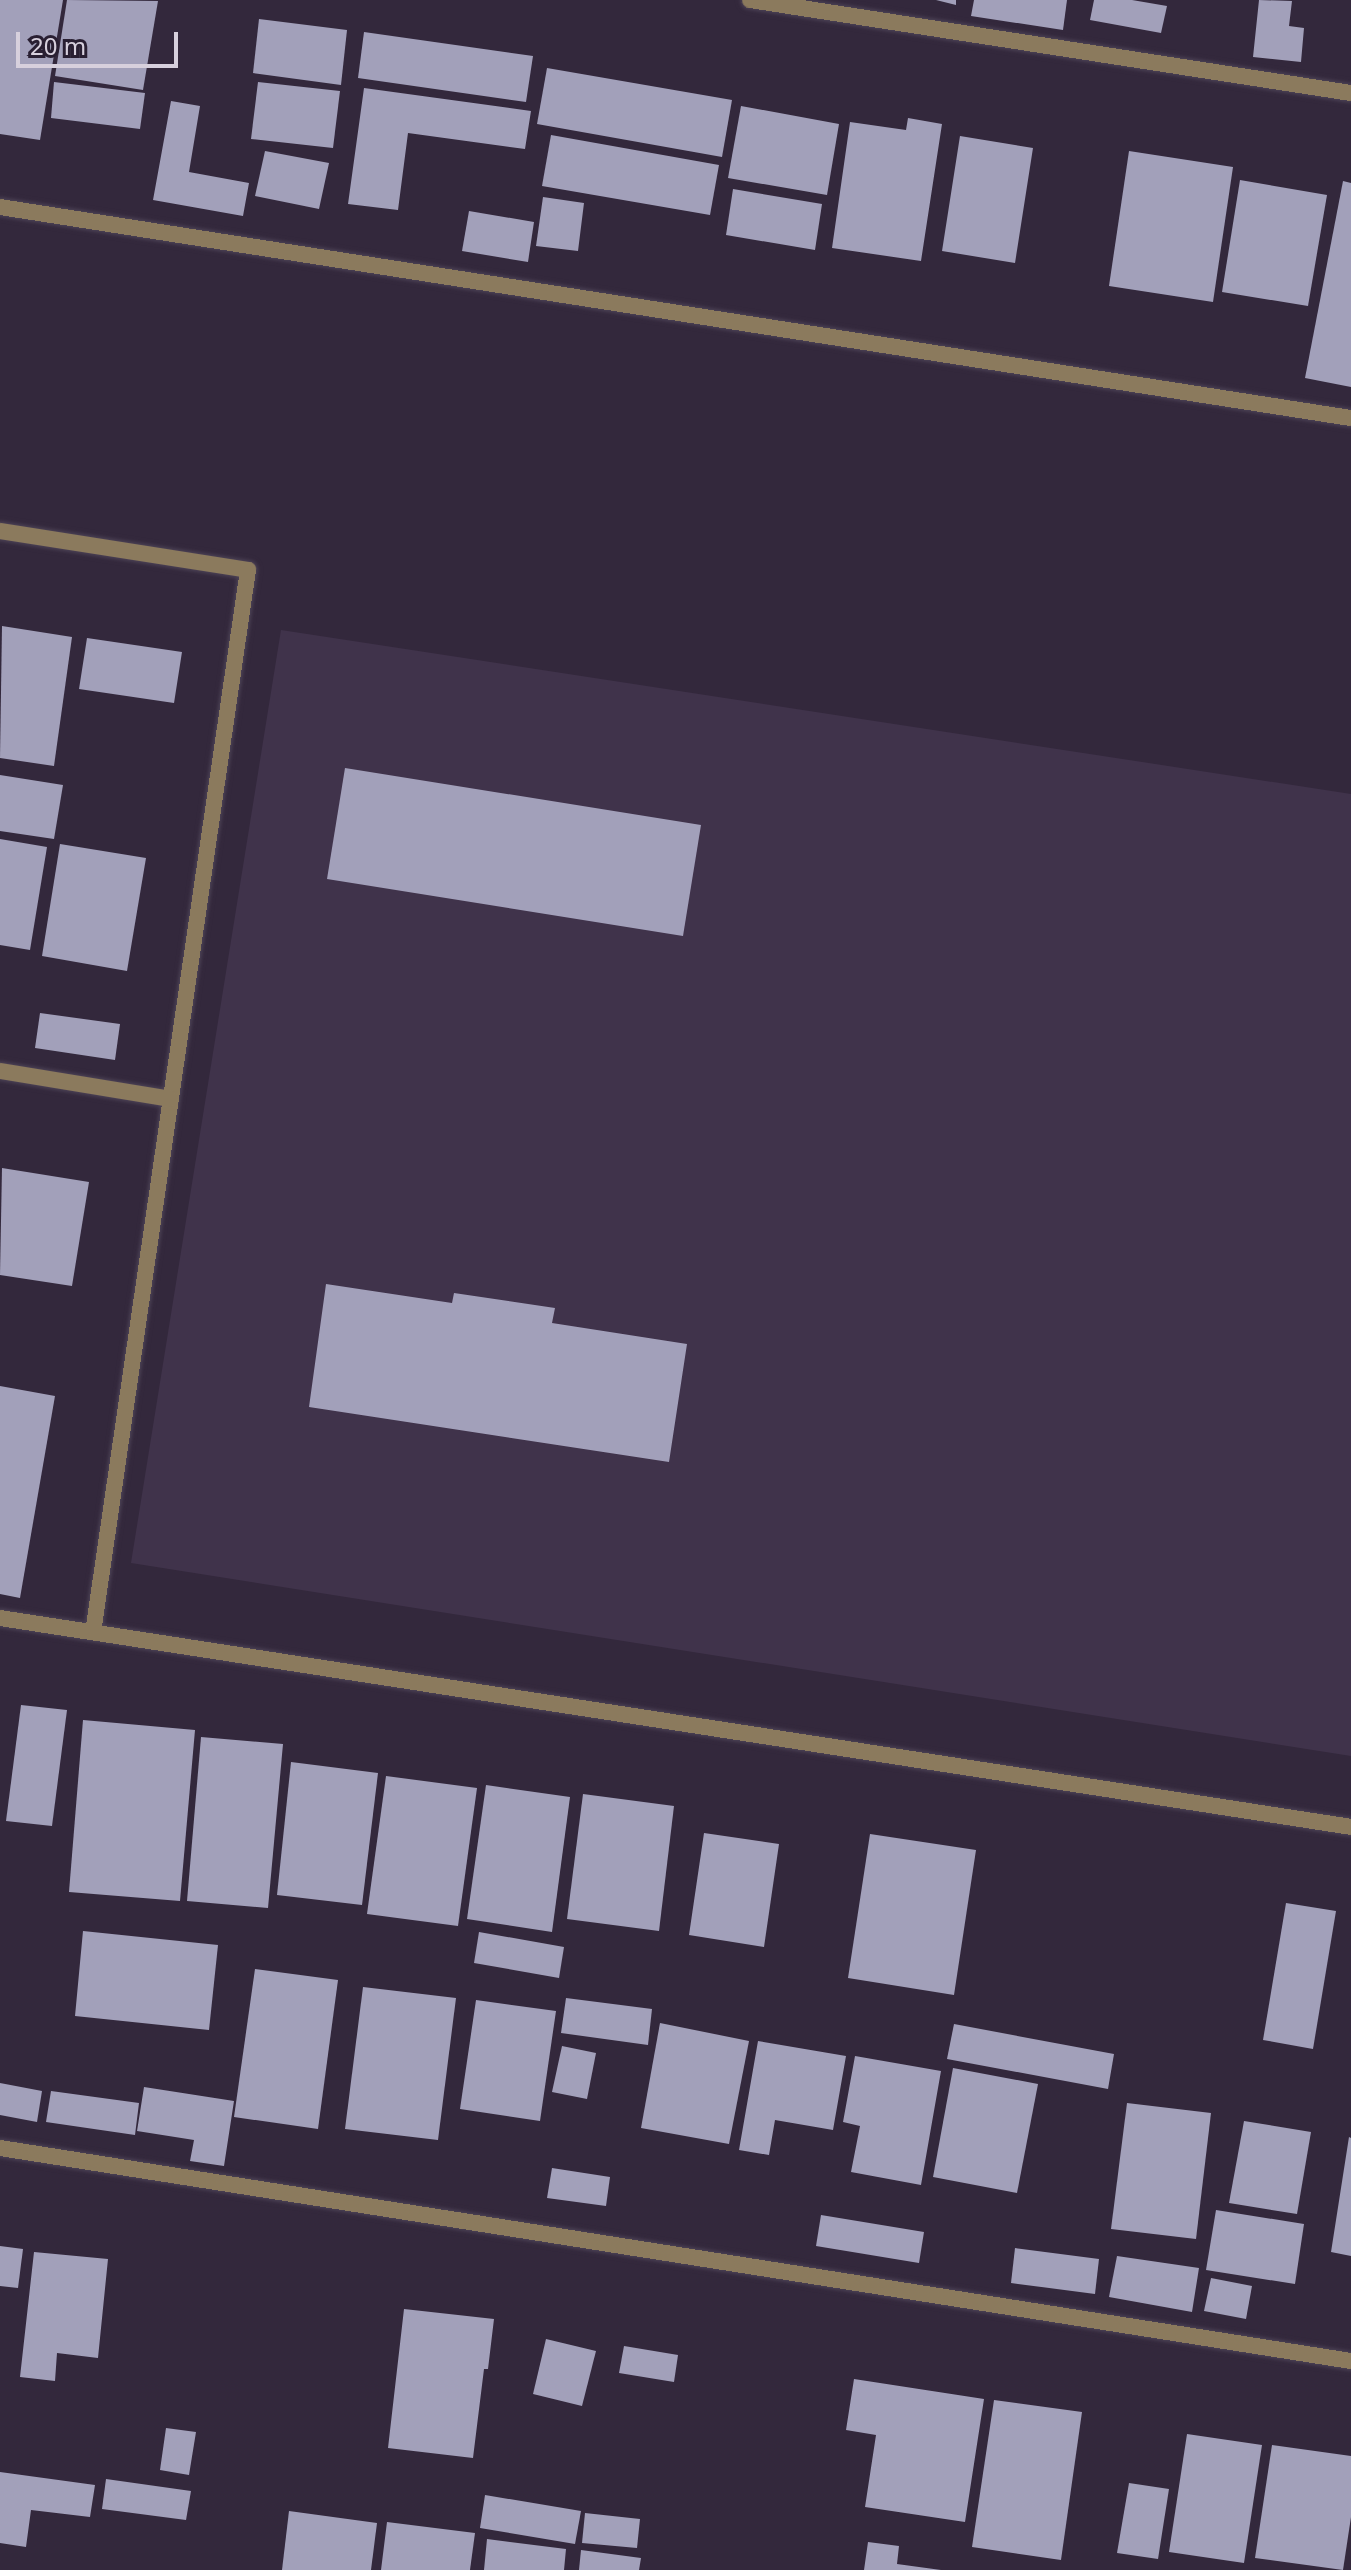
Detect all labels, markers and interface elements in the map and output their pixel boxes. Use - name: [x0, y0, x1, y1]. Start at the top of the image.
- scale bar: [20, 16, 182, 66]
- text: 20 m: [30, 29, 86, 62]

